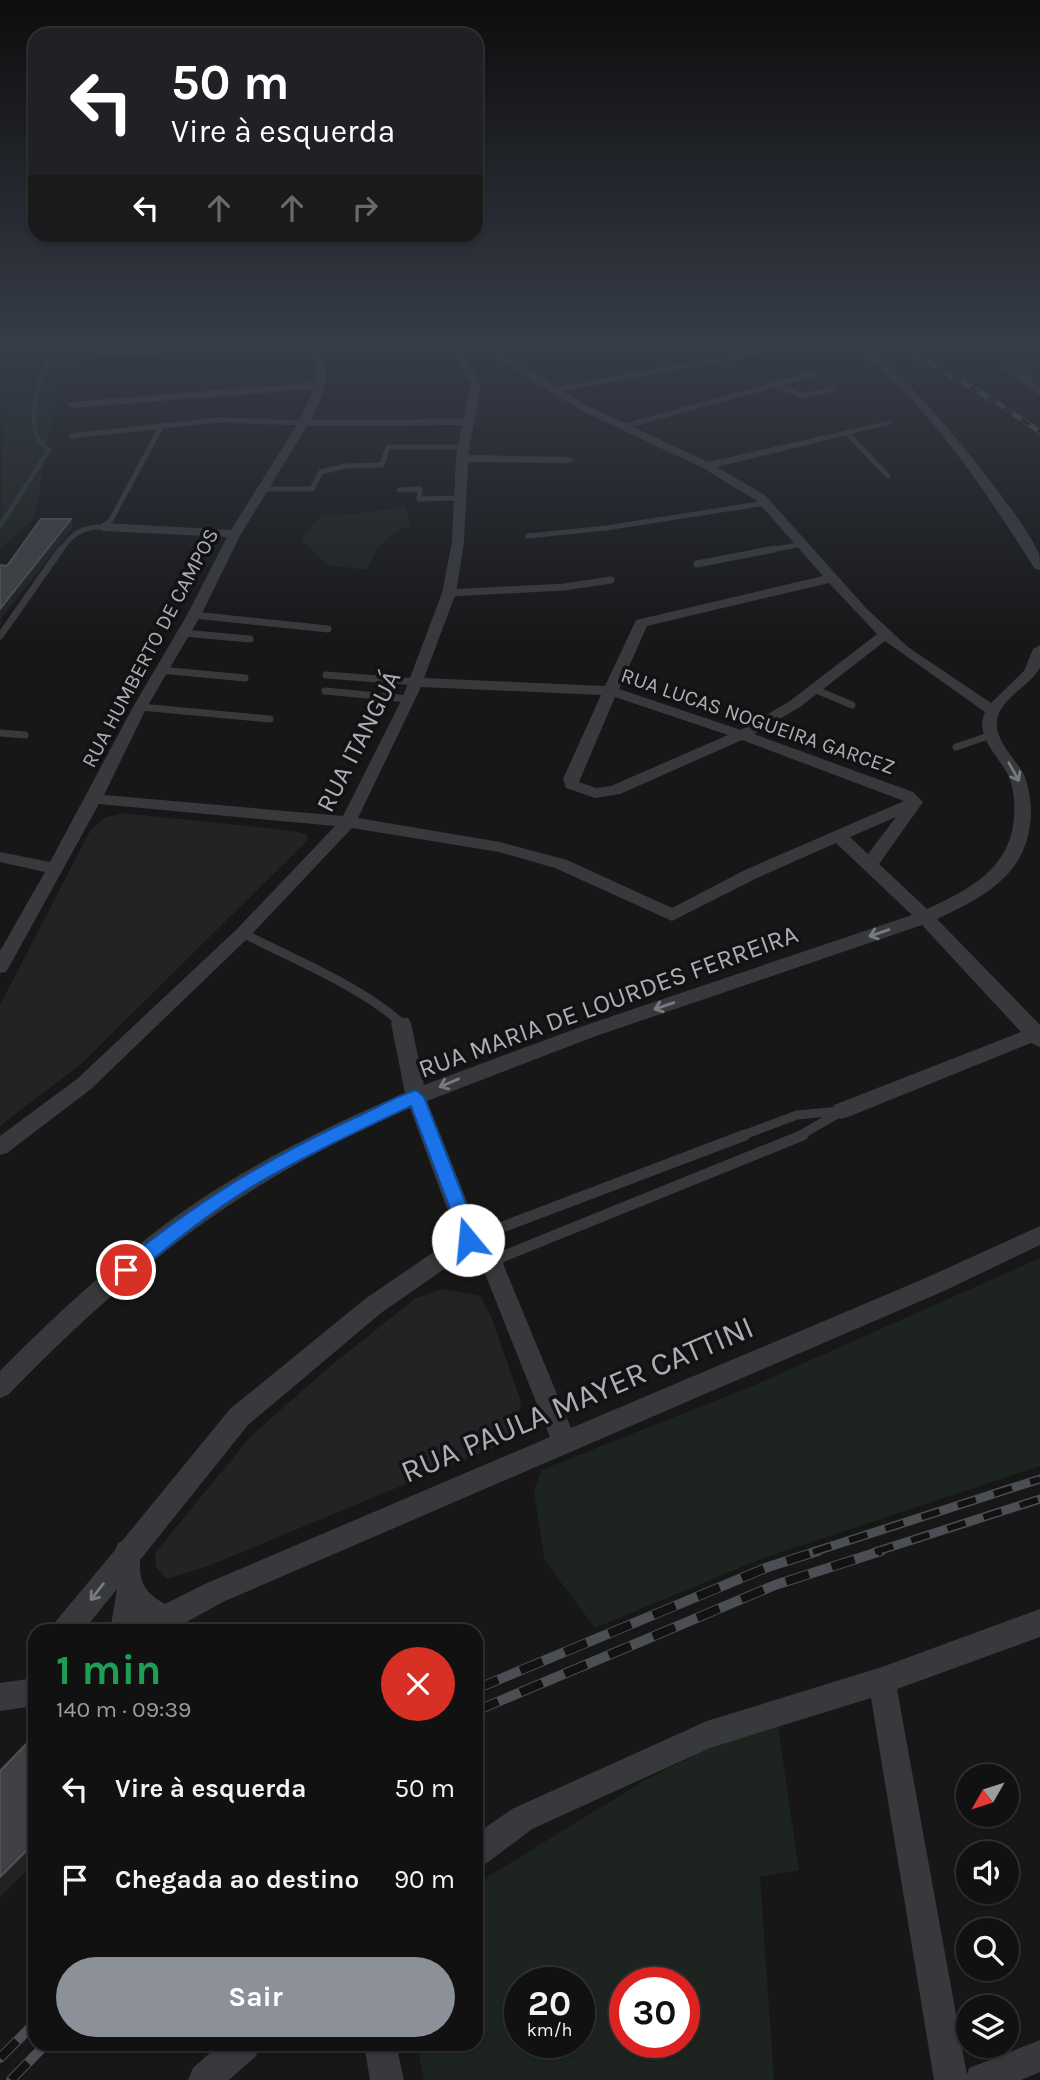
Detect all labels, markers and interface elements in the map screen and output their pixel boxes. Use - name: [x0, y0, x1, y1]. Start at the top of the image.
- text: 50 m: [171, 54, 289, 111]
- icon: left: [56, 56, 147, 147]
- text: Vire à esquerda: [171, 113, 395, 150]
- icon: left: [127, 189, 165, 227]
- icon: ahead: [200, 189, 238, 227]
- icon: ahead: [273, 189, 311, 227]
- icon: right: [346, 189, 384, 227]
- street label: RUA HUMBERTO DE CAMPOS: [77, 524, 223, 772]
- street label: RUA LUCAS NOGUEIRA GARCEZ: [618, 663, 898, 779]
- street label: RUA ITANGUÁ: [309, 665, 407, 817]
- one-way arrow: [1007, 762, 1021, 782]
- street label: RUA MARIA DE LOURDES FERREIRA: [414, 918, 802, 1085]
- one-way arrow: [868, 927, 890, 940]
- one-way arrow: [653, 1001, 675, 1013]
- one-way arrow: [439, 1077, 461, 1090]
- position arrow: [431, 1203, 505, 1277]
- pin: [96, 1240, 156, 1300]
- icon: arrive: [107, 1251, 145, 1289]
- street label: RUA PAULA MAYER CATTINI: [395, 1308, 759, 1491]
- one-way arrow: [89, 1582, 104, 1600]
- text: 1 min: [56, 1645, 161, 1695]
- button: close: [381, 1647, 455, 1721]
- text: 140 m · 09:39: [56, 1696, 191, 1723]
- north arrow: [956, 1764, 1018, 1827]
- map controls: [956, 1764, 1019, 2058]
- icon: left: [56, 1770, 94, 1808]
- text: Vire à esquerda: [115, 1773, 306, 1804]
- text: 50 m: [394, 1773, 455, 1804]
- button: sound: [956, 1841, 1019, 1904]
- icon: arrive: [56, 1861, 94, 1899]
- text: Chegada ao destino: [115, 1864, 359, 1895]
- text: 90 m: [394, 1864, 455, 1895]
- button: search: [956, 1918, 1019, 1981]
- button: Sair: [56, 1957, 455, 2037]
- speed limit sign: 30: [609, 1967, 700, 2058]
- text: 20: [528, 1983, 571, 2024]
- button: layers: [956, 1995, 1019, 2058]
- text: km/h: [527, 2019, 572, 2041]

